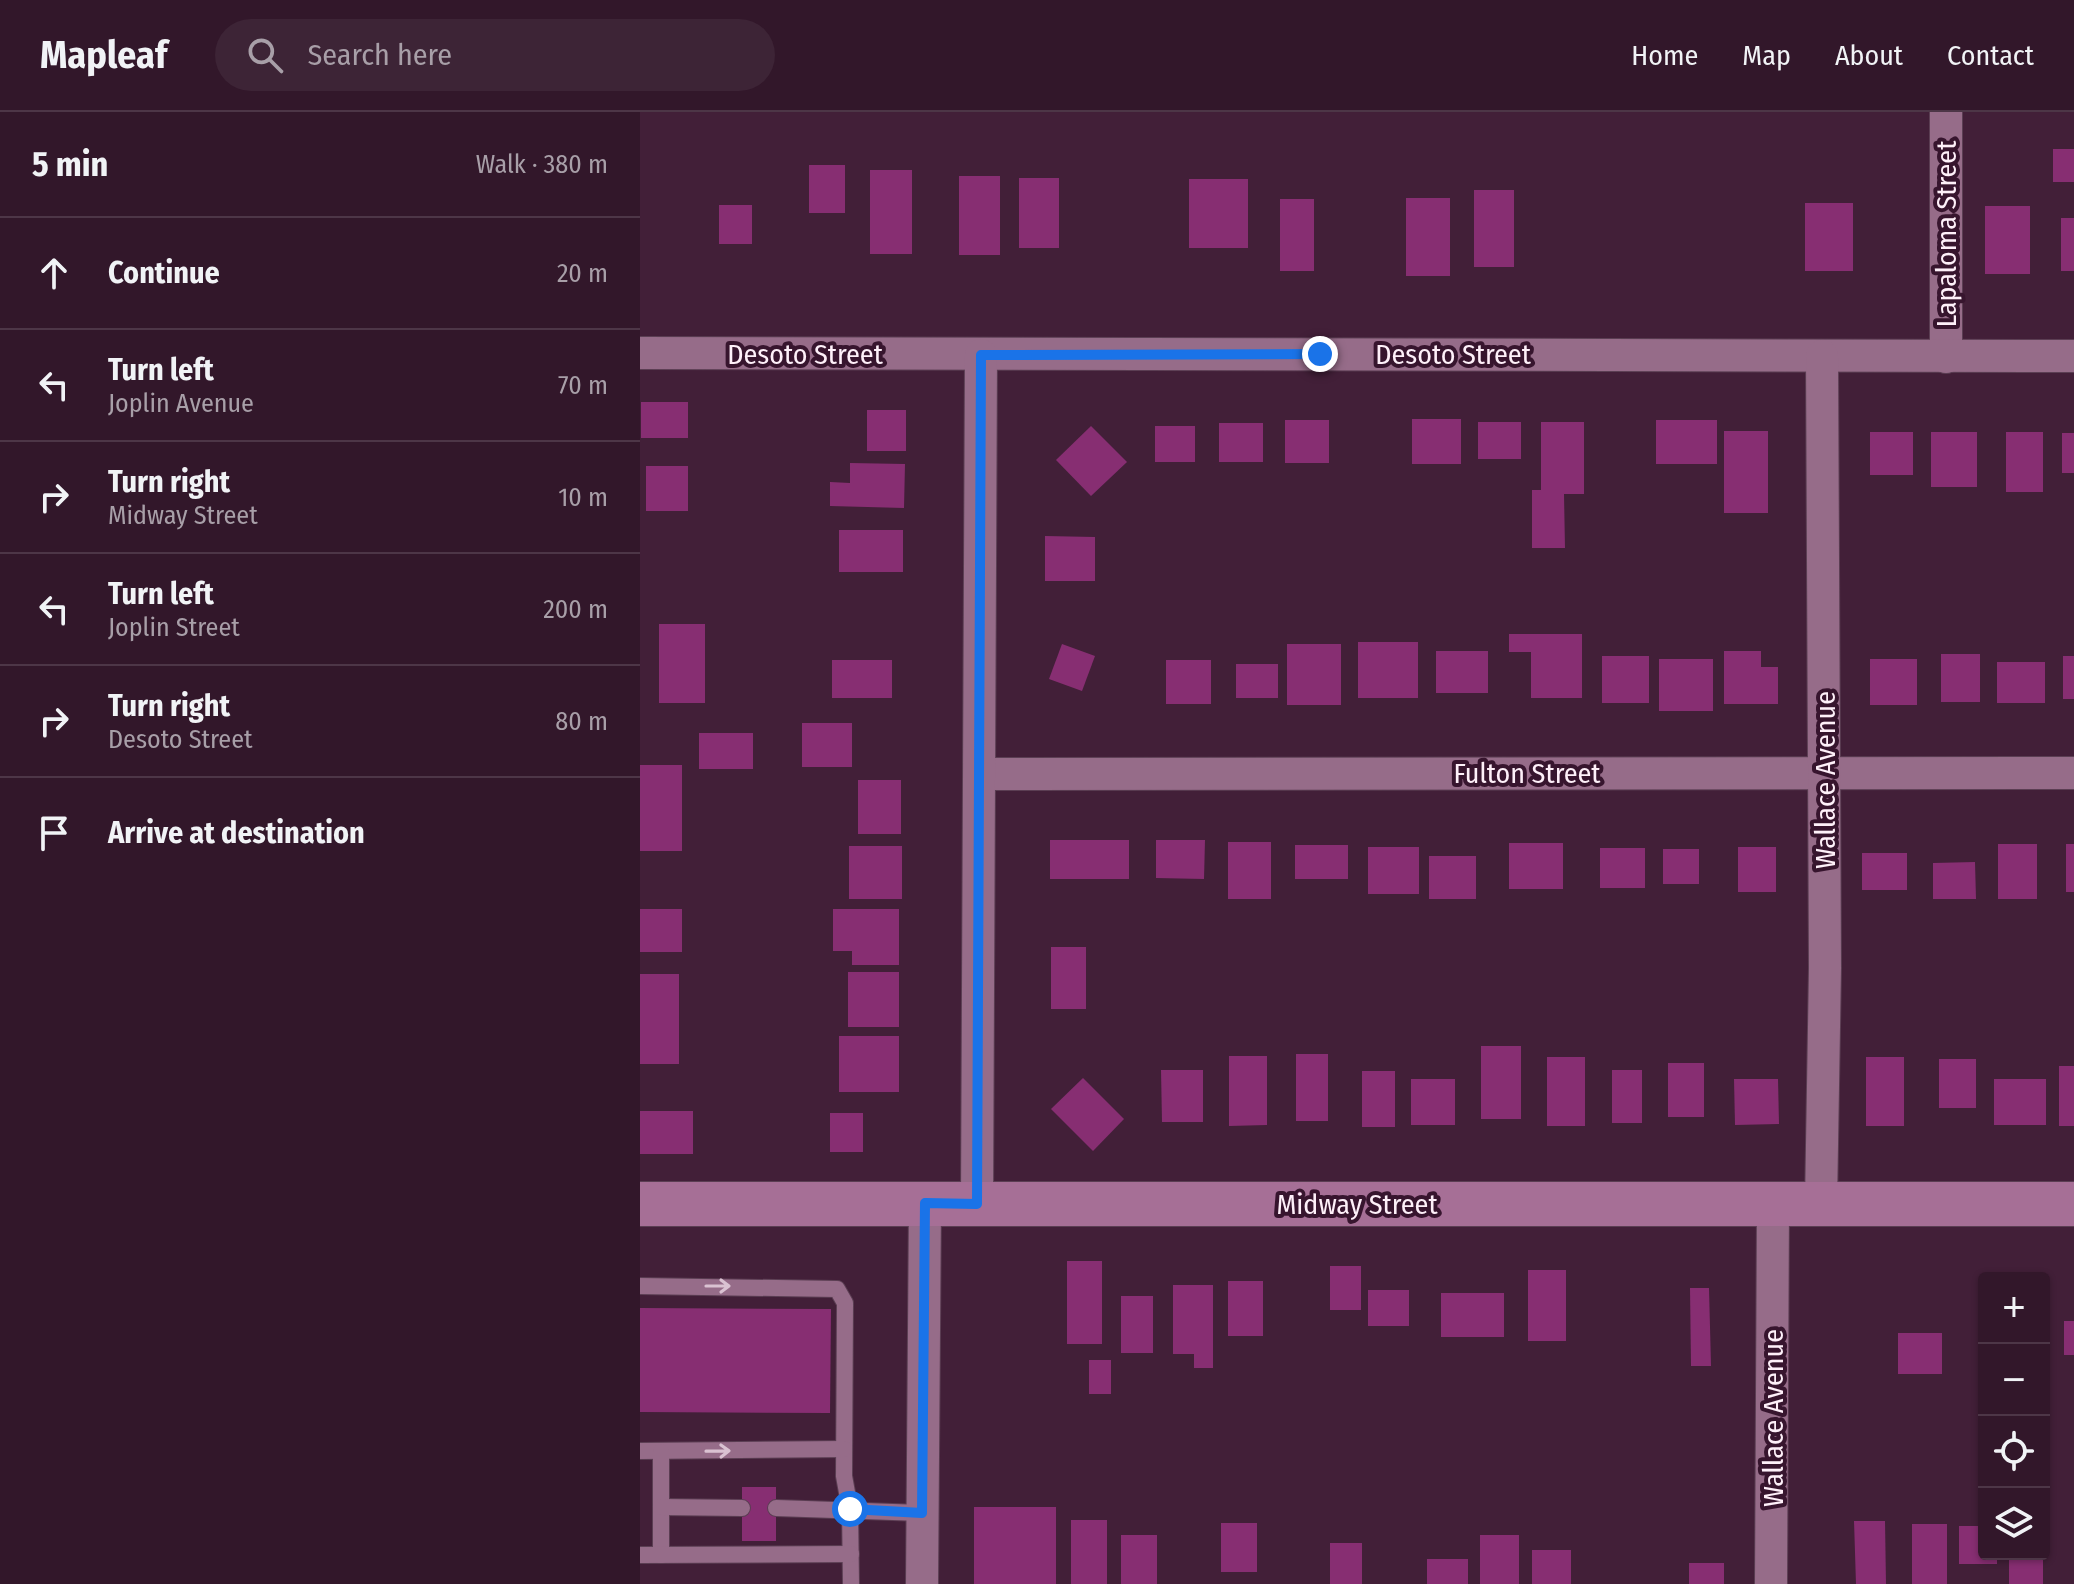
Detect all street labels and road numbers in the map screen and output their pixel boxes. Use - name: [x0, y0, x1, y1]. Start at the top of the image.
- street label: Lapaloma Street: [1930, 140, 1963, 327]
- street label: Desoto Street: [727, 338, 884, 371]
- street label: Desoto Street: [1375, 338, 1532, 371]
- street label: Wallace Avenue: [1809, 691, 1842, 869]
- street label: Fulton Street: [1454, 757, 1601, 790]
- street label: Midway Street: [1276, 1188, 1438, 1221]
- street label: Wallace Avenue: [1757, 1329, 1790, 1507]

